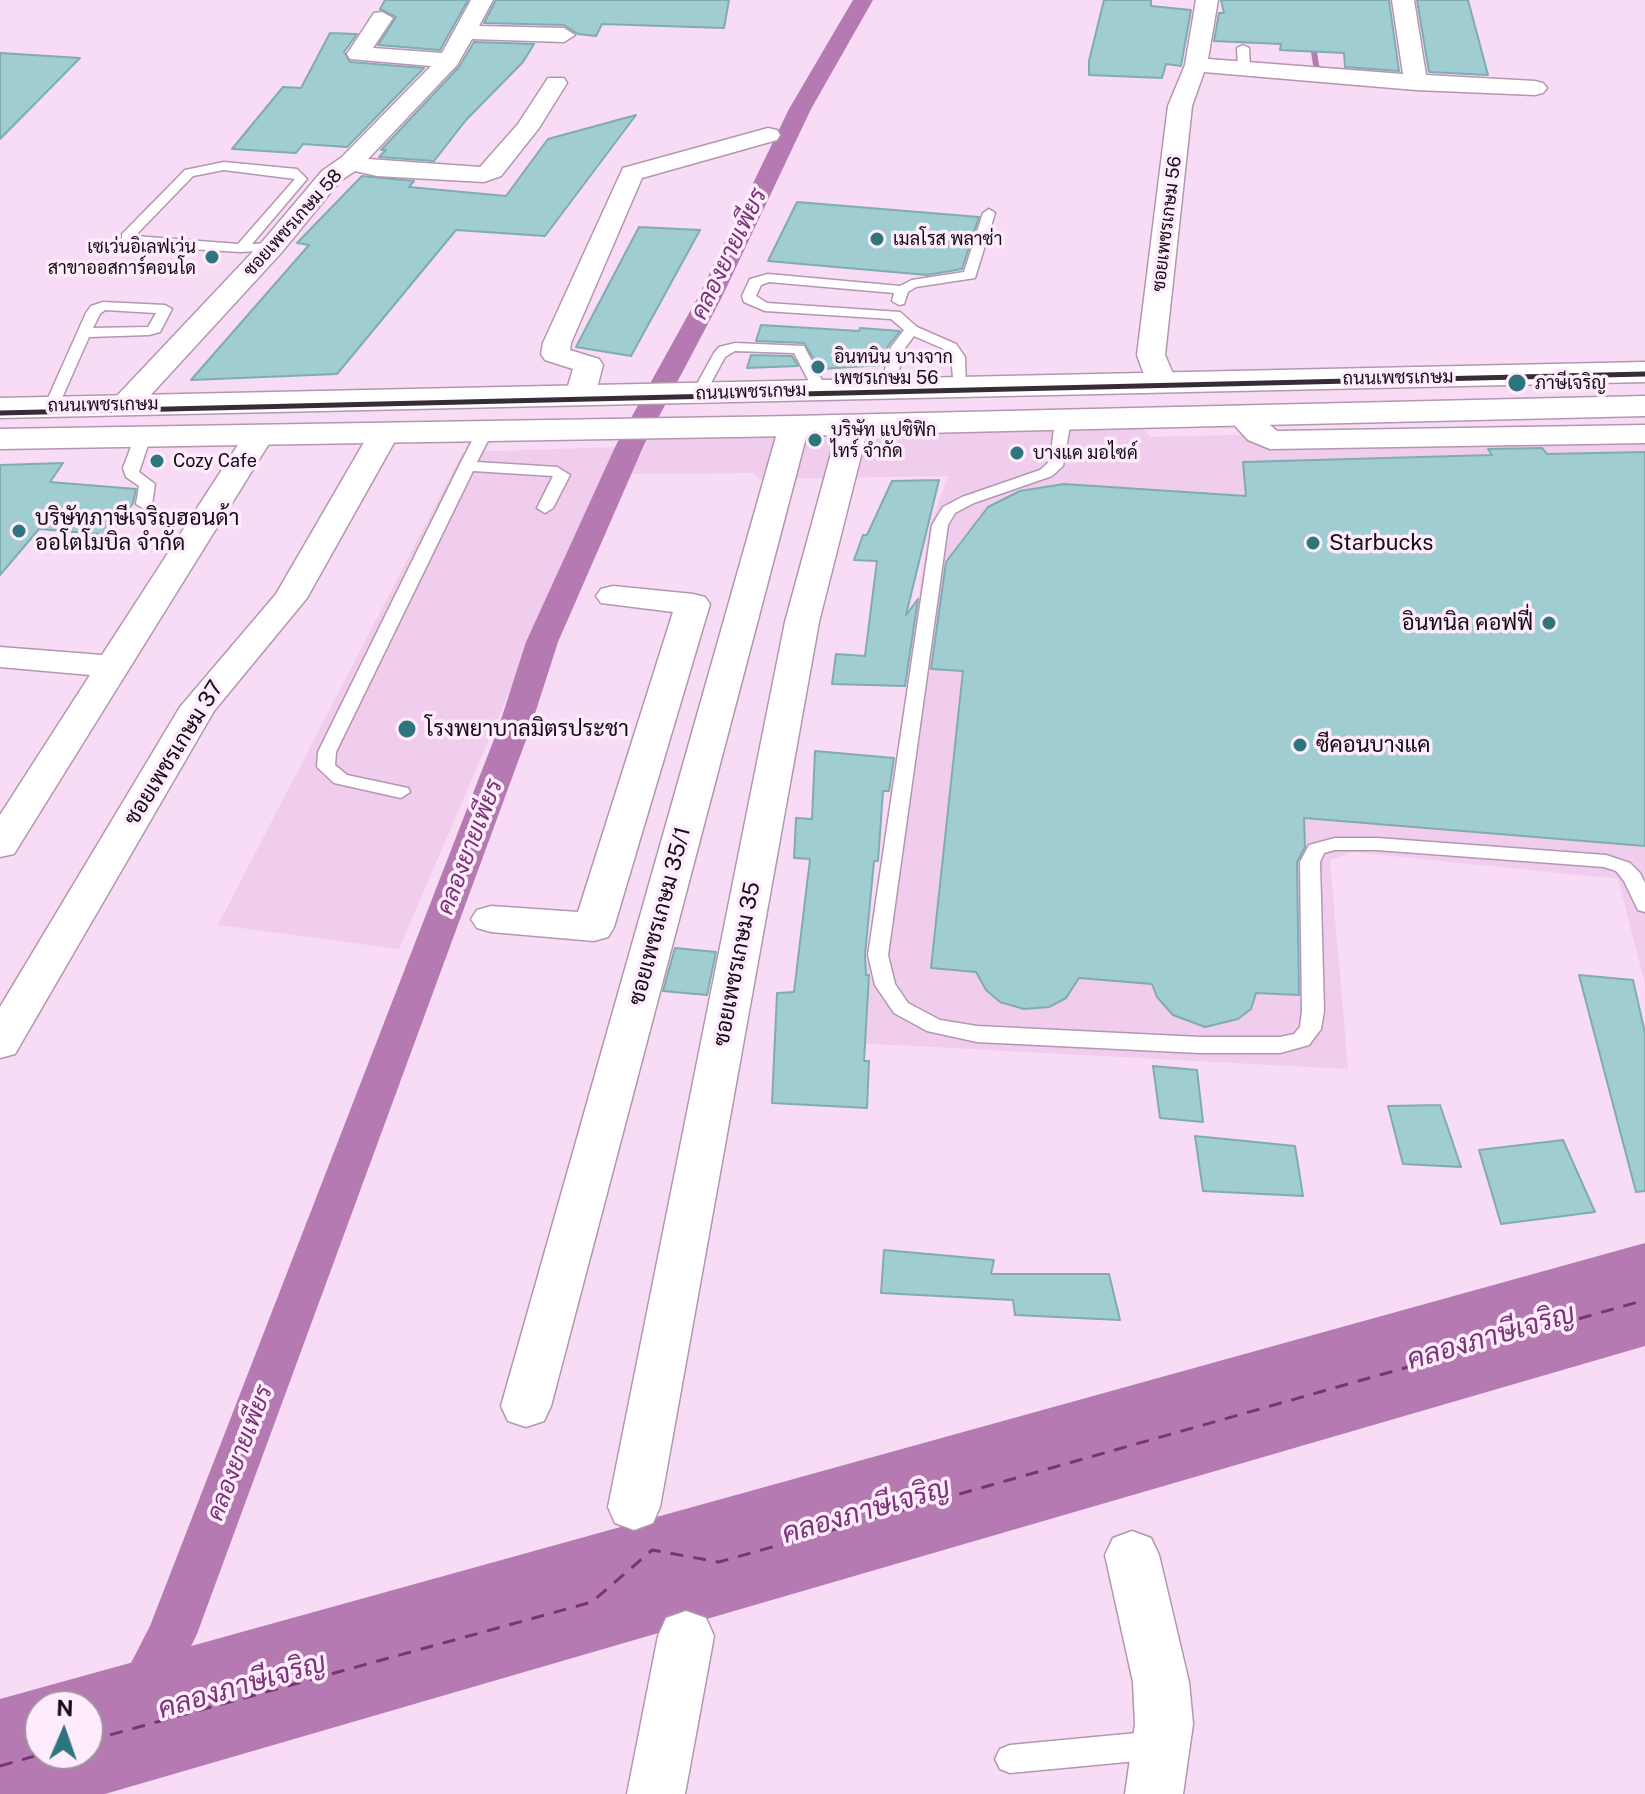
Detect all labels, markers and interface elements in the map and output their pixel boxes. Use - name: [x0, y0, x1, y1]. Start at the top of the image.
- street label: ซอยเพชรเกษม 56: [1148, 155, 1186, 293]
- street label: ซอยเพชรเกษม 58: [239, 165, 347, 281]
- water label: คลองยายเพียร: [685, 184, 773, 324]
- place label: เมลโรส พลาซ่า: [893, 228, 1002, 250]
- marker: เมลโรส พลาซ่า: [868, 230, 886, 248]
- place label: เซเว่นอิเลฟเว่น สาขาออสการ์คอนโด: [48, 236, 196, 278]
- marker: เซเว่นอิเลฟเว่น สาขาออสการ์คอนโด: [203, 248, 221, 266]
- place label: อินทนิน บางจาก เพชรเกษม 56: [834, 346, 953, 388]
- marker: อินทนิน บางจาก เพชรเกษม 56: [809, 358, 827, 376]
- street label: ถนนเพชรเกษม: [1342, 366, 1454, 390]
- marker: ภาษีเจริญ: [1506, 372, 1528, 394]
- place label: ภาษีเจริญ: [1535, 372, 1606, 394]
- street label: ถนนเพชรเกษม: [695, 379, 807, 405]
- street label: ถนนเพชรเกษม: [47, 393, 159, 417]
- place label: บริษัท แปซิฟิก ไทร์ จำกัด: [831, 419, 936, 462]
- marker: บริษัท แปซิฟิก ไทร์ จำกัด: [806, 431, 824, 449]
- place label: บางแค มอไซค์: [1033, 442, 1138, 464]
- marker: บางแค มอไซค์: [1008, 444, 1026, 462]
- place label: Cozy Cafe: [173, 450, 257, 472]
- marker: Cozy Cafe: [148, 452, 166, 470]
- place label: บริษัทภาษีเจริญฮอนด้า ออโตโมบิล จำกัด: [35, 505, 239, 556]
- marker: บริษัทภาษีเจริญฮอนด้า ออโตโมบิล จำกัด: [10, 522, 28, 540]
- place label: Starbucks: [1329, 530, 1433, 556]
- marker: Starbucks: [1304, 534, 1322, 552]
- place label: อินทนิล คอฟฟี่: [1402, 610, 1533, 636]
- marker: อินทนิล คอฟฟี่: [1540, 614, 1558, 632]
- street label: ซอยเพชรเกษม 37: [119, 676, 229, 830]
- place label: โรงพยาบาลมิตรประชา: [425, 716, 629, 742]
- marker: โรงพยาบาลมิตรประชา: [396, 718, 418, 740]
- place label: ซีคอนบางแค: [1316, 732, 1431, 758]
- marker: ซีคอนบางแค: [1291, 736, 1309, 754]
- water label: คลองยายเพียร: [431, 775, 509, 919]
- street label: ซอยเพชรเกษม 35/1: [623, 824, 697, 1008]
- street label: ซอยเพชรเกษม 35: [708, 880, 766, 1048]
- water label: คลองภาษีเจริญ: [1403, 1297, 1579, 1377]
- water label: คลองยายเพียร: [201, 1381, 279, 1525]
- water label: คลองภาษีเจริญ: [778, 1471, 954, 1551]
- water label: คลองภาษีเจริญ: [154, 1646, 330, 1726]
- north arrow: [24, 1690, 104, 1770]
- text: N: [56, 1695, 74, 1721]

